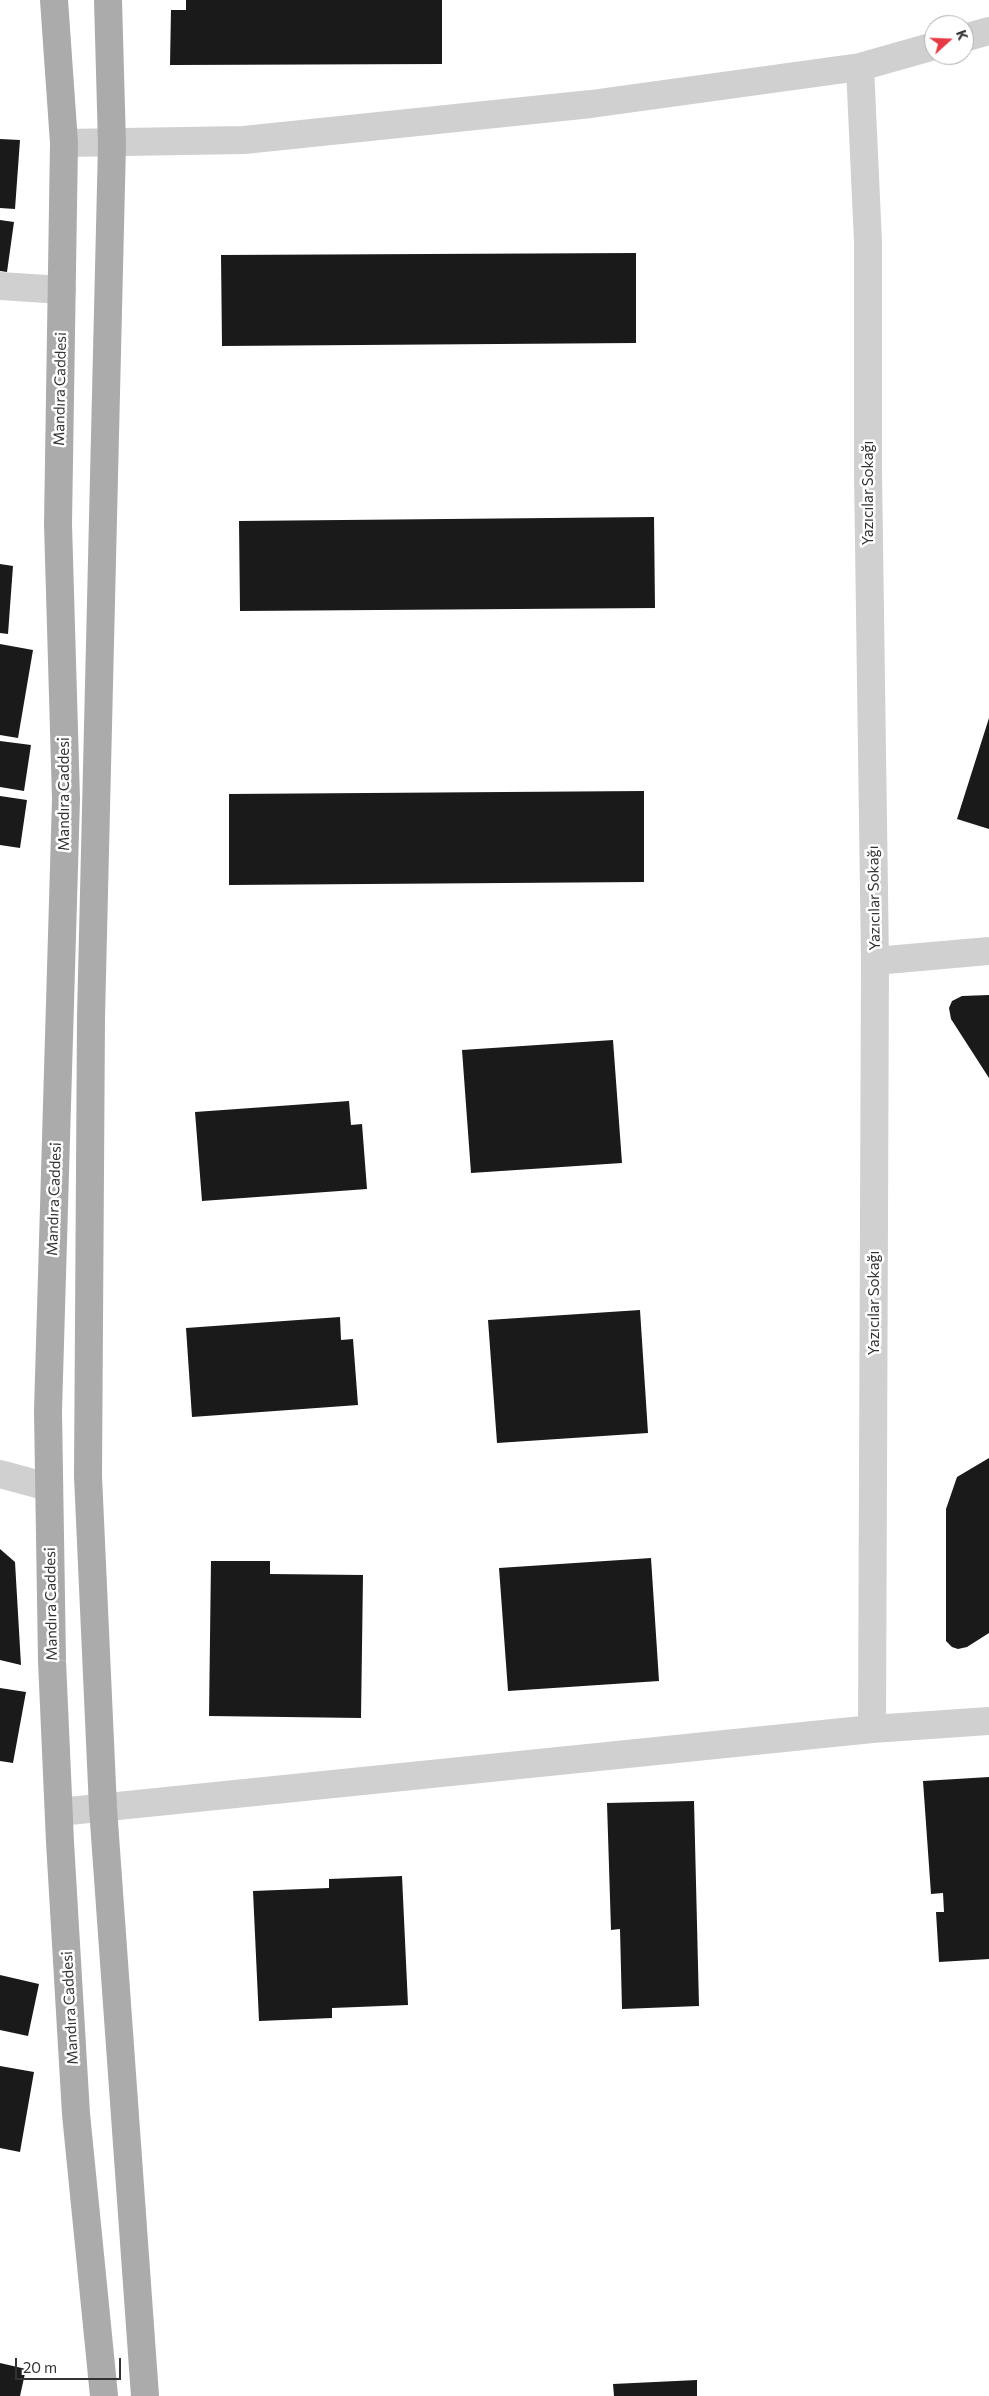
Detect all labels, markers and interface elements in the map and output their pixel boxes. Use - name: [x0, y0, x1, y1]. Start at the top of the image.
- north arrow: [924, 15, 974, 65]
- text: K: [953, 28, 972, 43]
- street label: Mandıra Caddesi: [50, 332, 70, 446]
- street label: Yazıcılar Sokağı: [859, 441, 877, 545]
- street label: Mandıra Caddesi: [55, 737, 73, 851]
- street label: Yazıcılar Sokağı: [864, 845, 884, 951]
- street label: Mandıra Caddesi: [43, 1142, 65, 1256]
- street label: Yazıcılar Sokağı: [865, 1251, 883, 1355]
- street label: Mandıra Caddesi: [41, 1547, 61, 1661]
- street label: Mandıra Caddesi: [58, 1951, 82, 2065]
- scale bar: [18, 2348, 124, 2380]
- text: 20 m: [23, 2358, 57, 2376]

